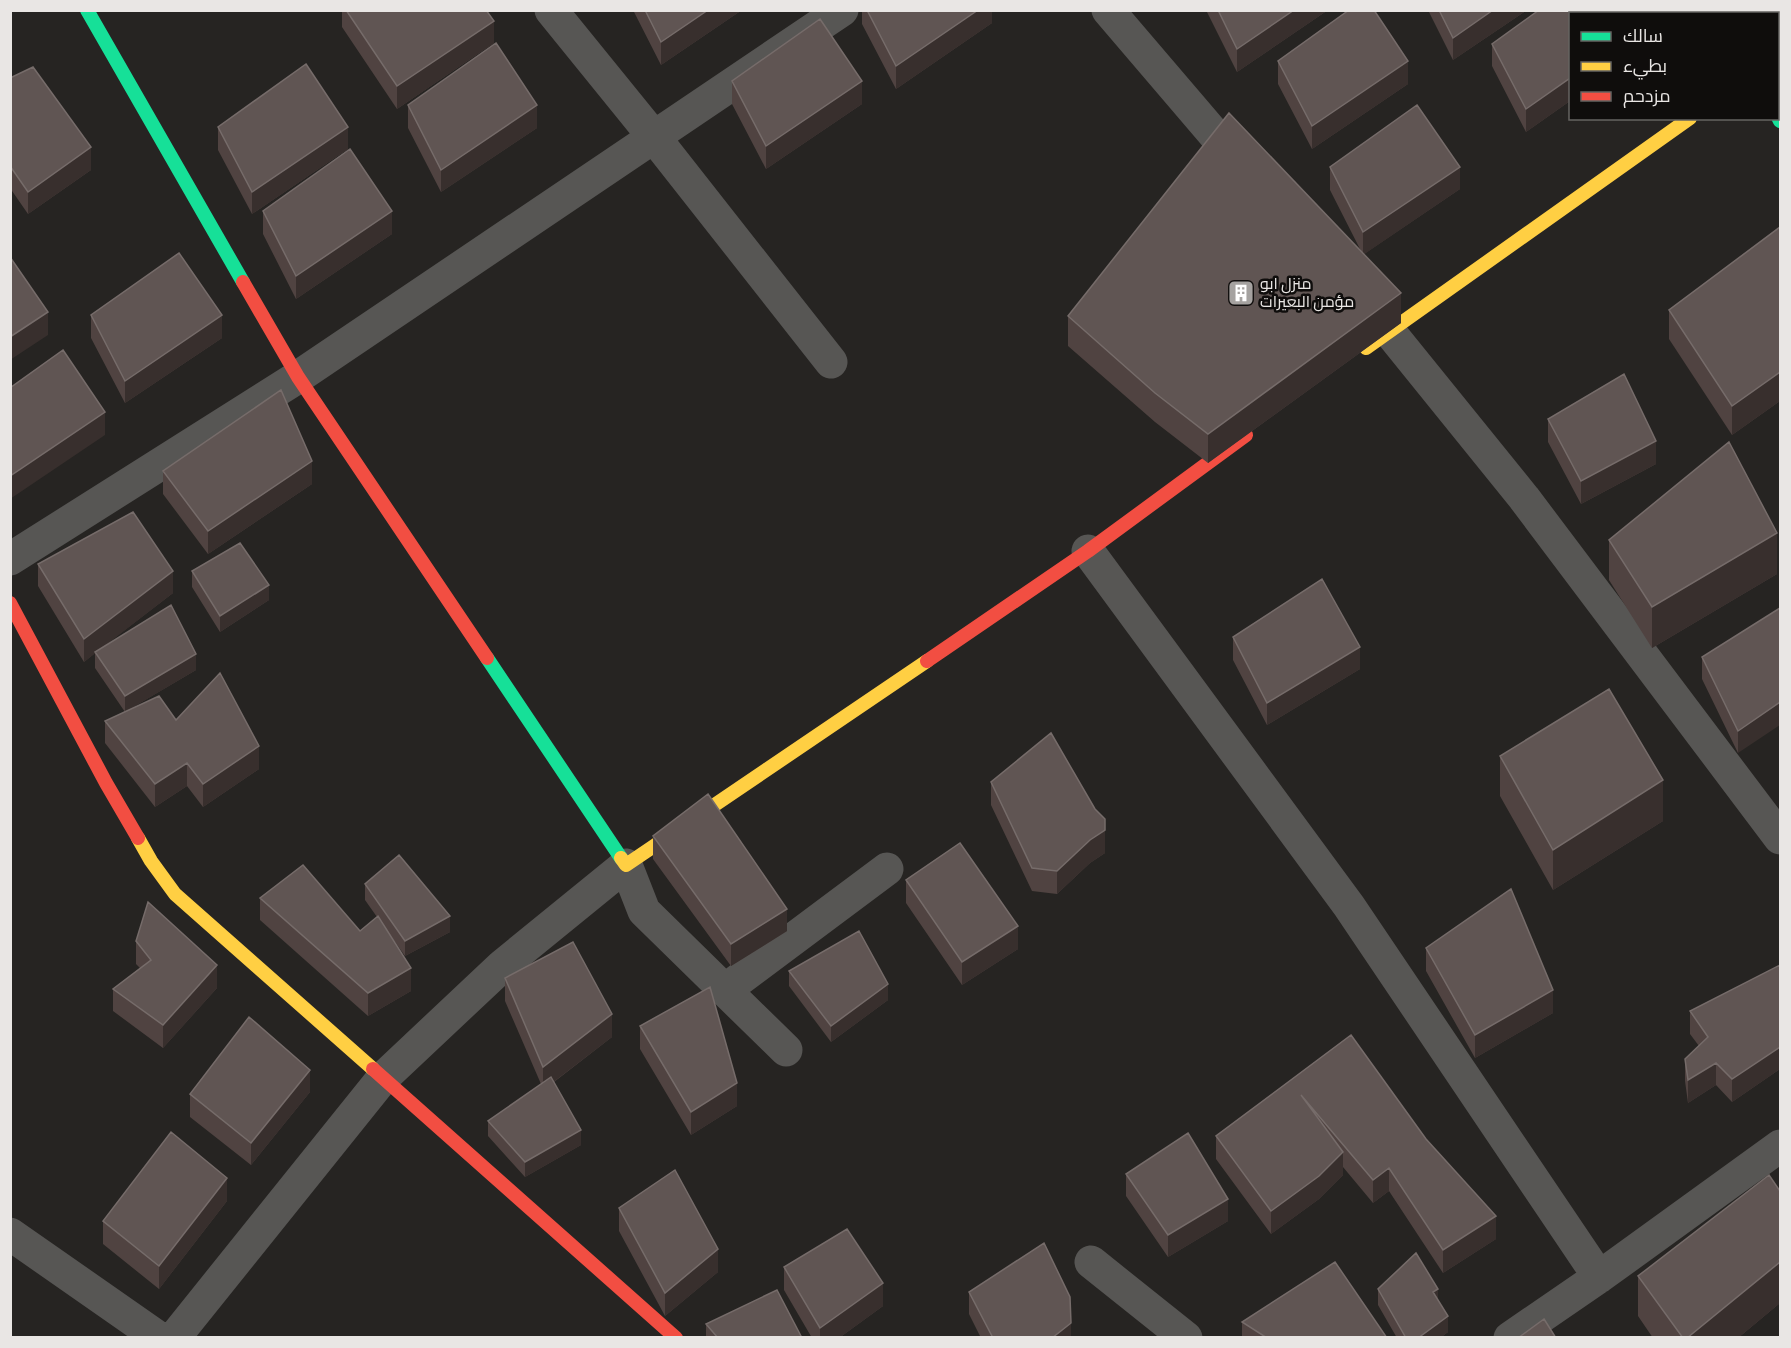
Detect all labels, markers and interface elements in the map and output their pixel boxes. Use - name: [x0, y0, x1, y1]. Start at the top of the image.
- legend: [1569, 12, 1779, 120]
- text: سالك: [1623, 24, 1663, 49]
- text: بطيء: [1623, 54, 1667, 80]
- text: مزدحم: [1623, 84, 1671, 109]
- place label: منزل ابو مؤمن البعيرات: [1260, 273, 1354, 313]
- building icon: منزل ابو مؤمن البعيرات: [1226, 278, 1256, 308]

